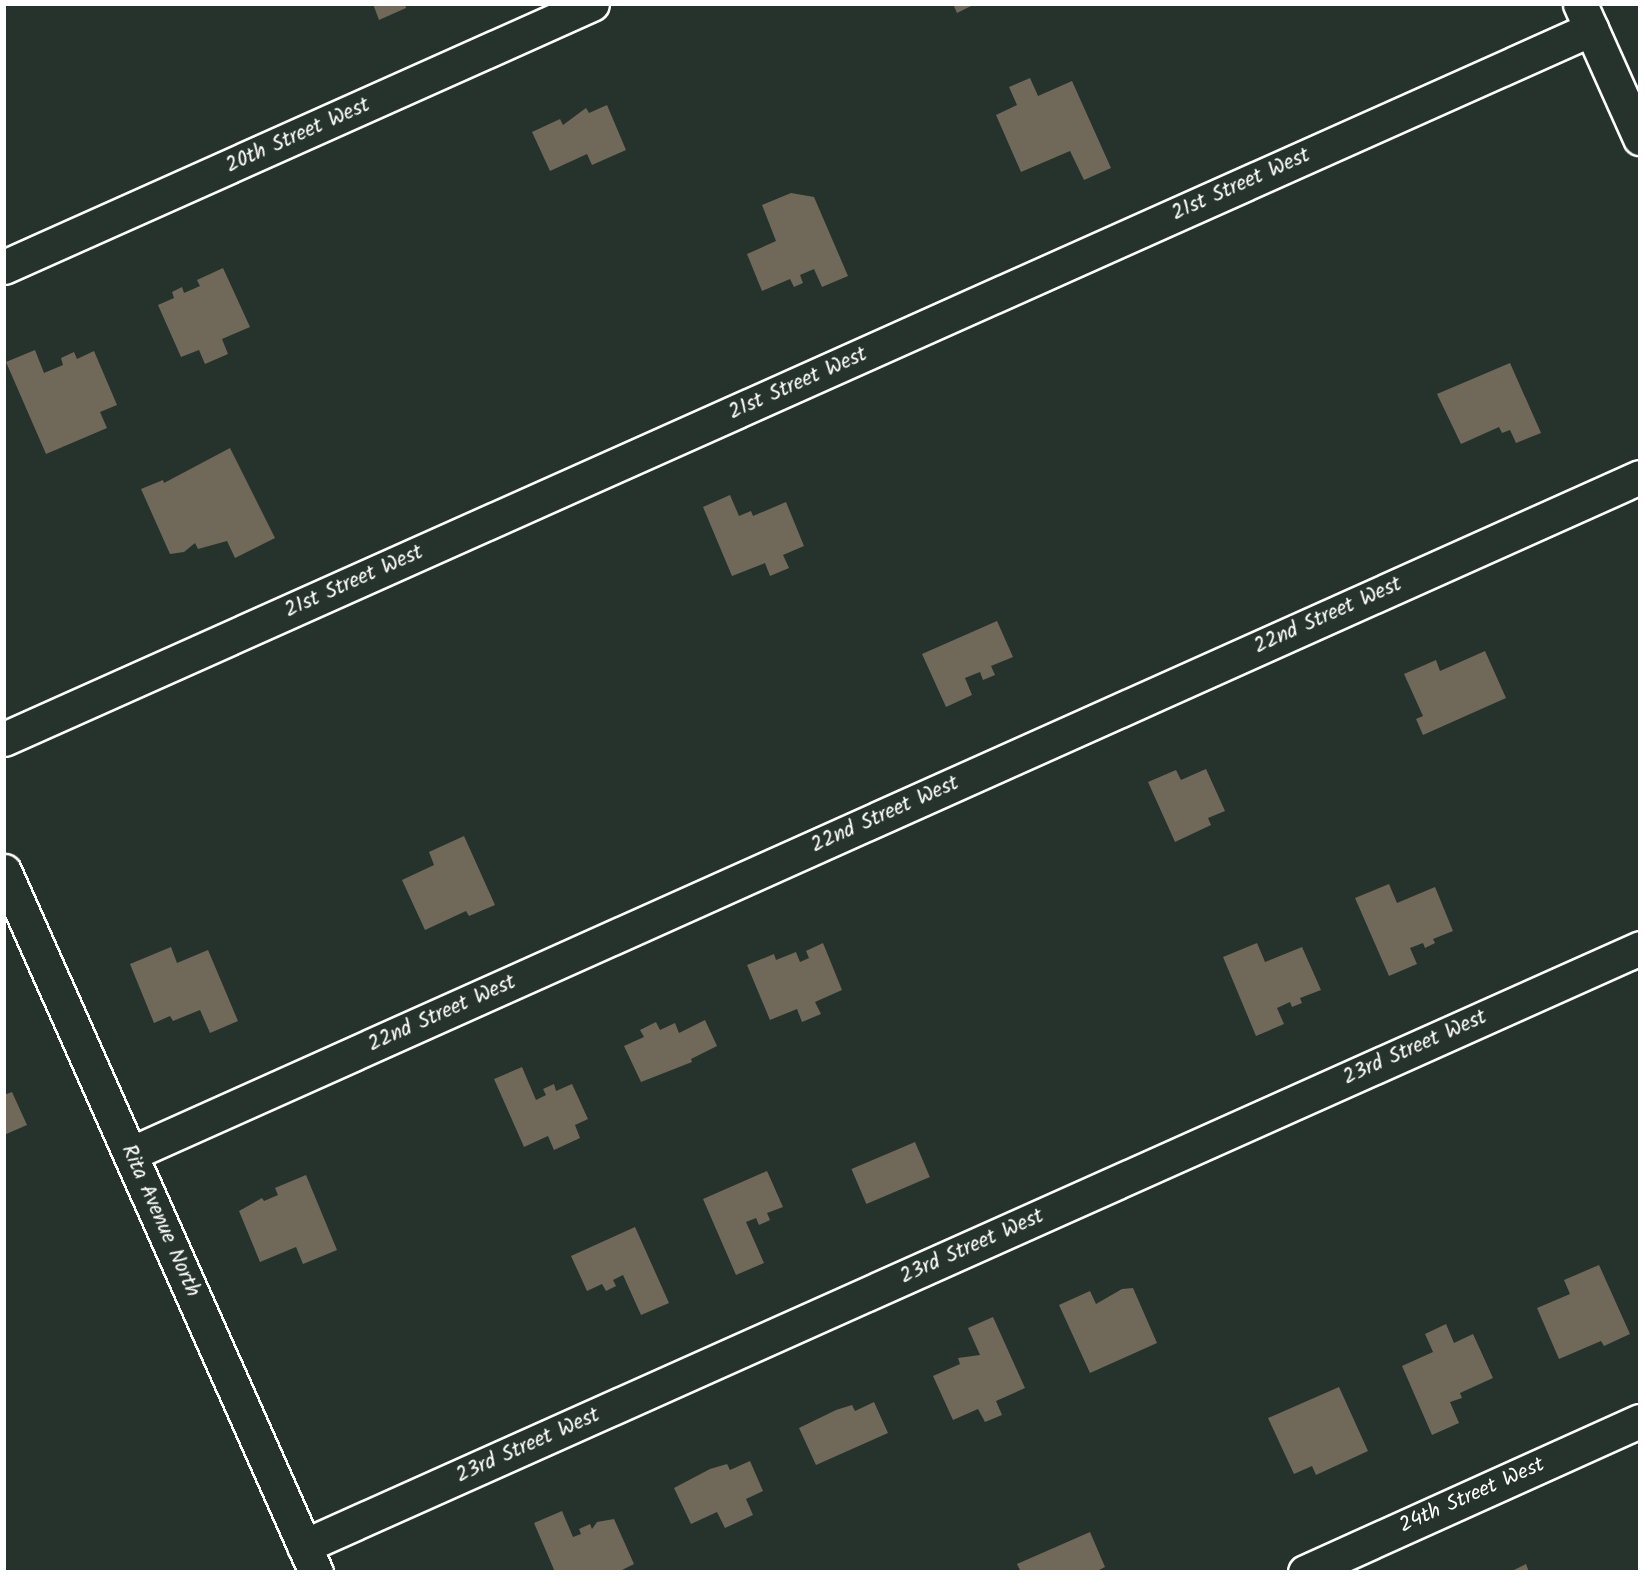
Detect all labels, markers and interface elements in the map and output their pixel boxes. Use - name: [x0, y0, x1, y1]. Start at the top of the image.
- street label: 20th Street West: [222, 93, 374, 179]
- street label: 21st Street West: [1168, 143, 1314, 227]
- street label: 21st Street West: [725, 342, 871, 426]
- street label: 21st Street West: [281, 540, 427, 624]
- street label: 22nd Street West: [1250, 572, 1406, 660]
- street label: 22nd Street West: [807, 771, 963, 859]
- street label: 22nd Street West: [364, 970, 520, 1058]
- street label: 23rd Street West: [1339, 1005, 1491, 1091]
- street label: Rita Avenue North: [115, 1141, 205, 1301]
- street label: 23rd Street West: [896, 1204, 1048, 1290]
- street label: 23rd Street West: [452, 1403, 604, 1489]
- street label: 24th Street West: [1396, 1453, 1548, 1539]

